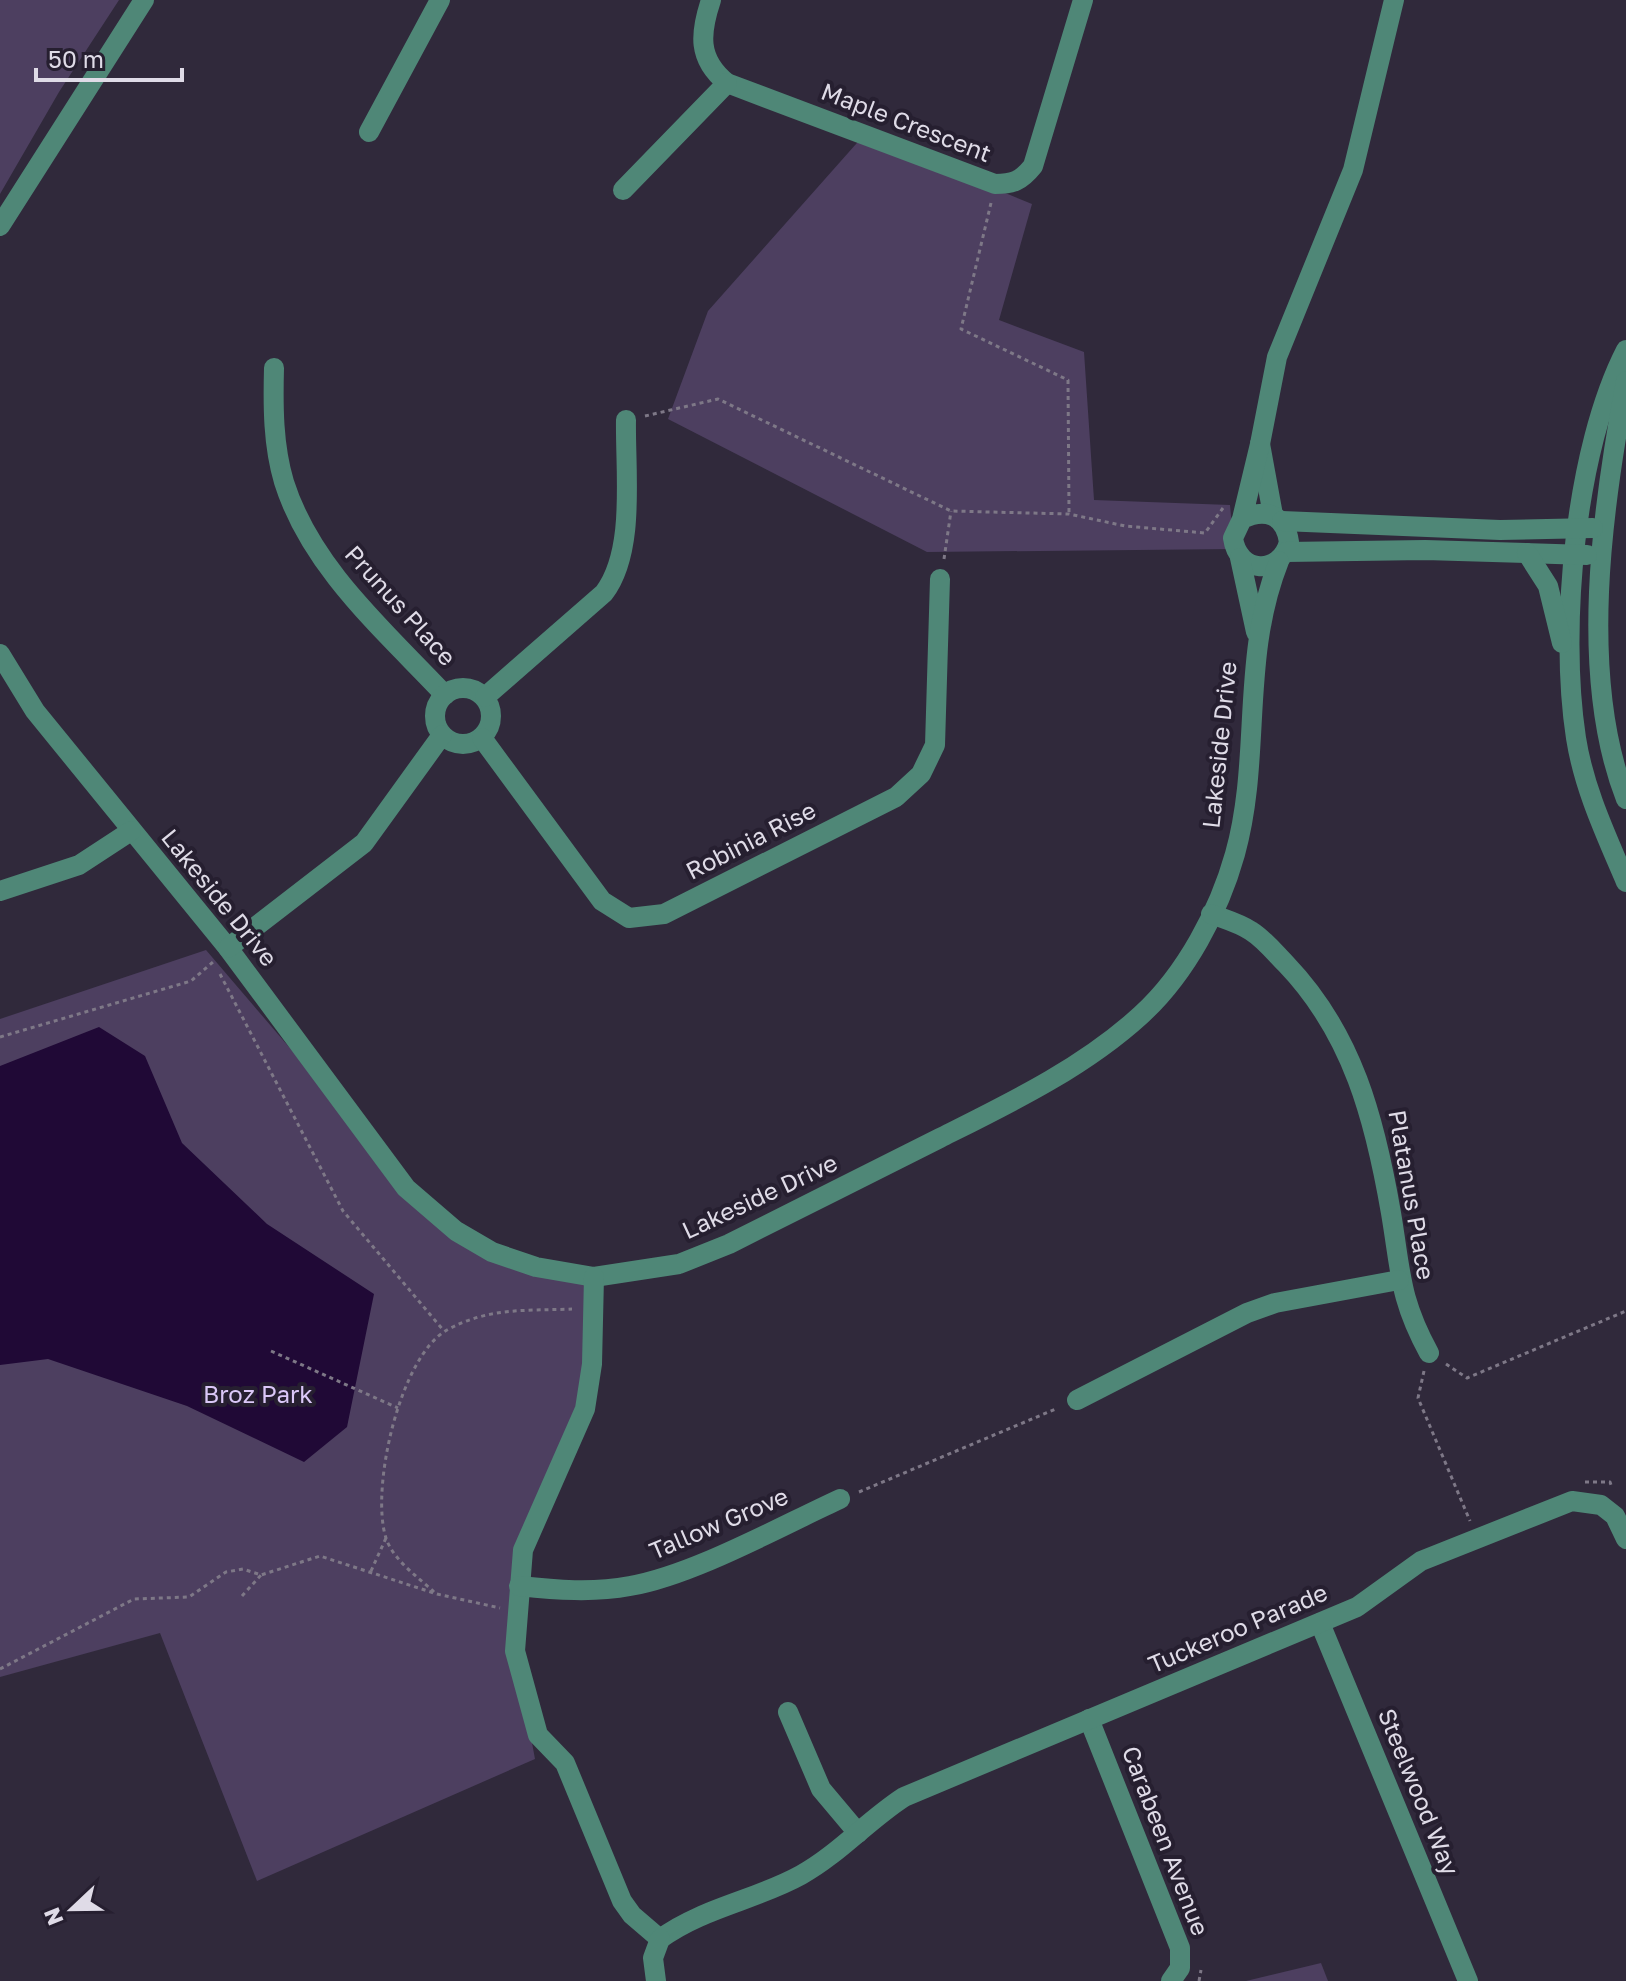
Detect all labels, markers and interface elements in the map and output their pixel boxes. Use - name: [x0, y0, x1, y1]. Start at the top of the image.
- scale bar: [36, 32, 182, 82]
- text: 50 m: [48, 44, 104, 73]
- street label: Maple Crescent: [818, 76, 996, 167]
- street label: Prunus Place: [340, 539, 463, 671]
- street label: Lakeside Drive: [1195, 660, 1242, 830]
- street label: Robinia Rise: [681, 795, 820, 885]
- street label: Lakeside Drive: [156, 823, 284, 971]
- street label: Platanus Place: [1383, 1108, 1442, 1282]
- street label: Lakeside Drive: [677, 1147, 842, 1244]
- park label: Broz Park: [203, 1379, 313, 1408]
- street label: Tallow Grove: [645, 1480, 792, 1565]
- street label: Tuckeroo Parade: [1144, 1577, 1331, 1678]
- street label: Steelwood Way: [1373, 1704, 1466, 1879]
- street label: Carabeen Avenue: [1117, 1742, 1216, 1939]
- north arrow: [32, 1869, 112, 1949]
- text: N: [37, 1904, 69, 1929]

